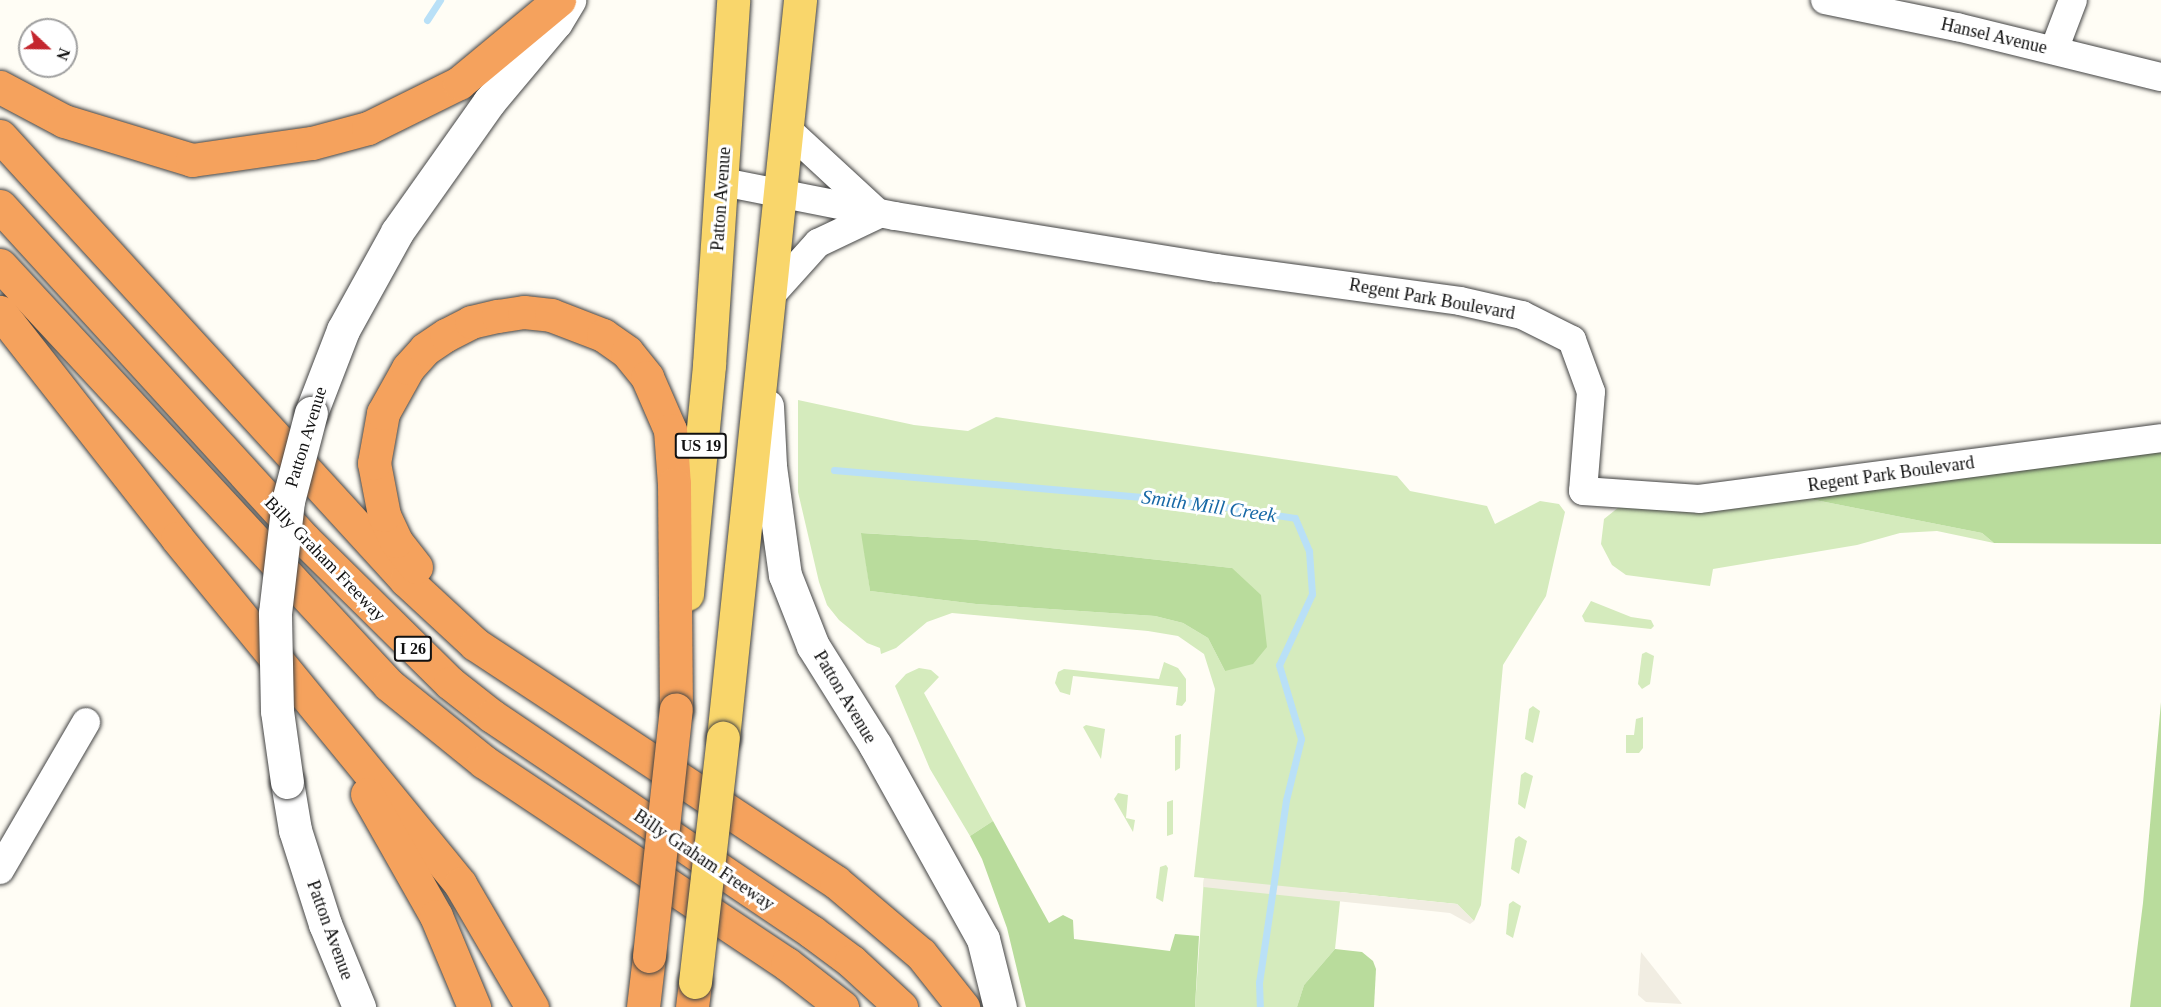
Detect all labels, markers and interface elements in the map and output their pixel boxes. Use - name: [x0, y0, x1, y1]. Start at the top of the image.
- street label: Hansel Avenue: [1938, 13, 2050, 59]
- north arrow: [18, 18, 78, 78]
- text: N: [53, 46, 73, 63]
- street label: Patton Avenue: [707, 146, 735, 252]
- street label: Regent Park Boulevard: [1347, 274, 1517, 324]
- street label: Patton Avenue: [280, 384, 332, 490]
- road number: US 19: [674, 433, 728, 459]
- street label: Regent Park Boulevard: [1806, 452, 1976, 496]
- water label: Smith Mill Creek: [1140, 485, 1278, 527]
- street label: Billy Graham Freeway: [260, 492, 390, 626]
- road number: I 26: [394, 636, 432, 662]
- street label: Patton Avenue: [809, 646, 881, 748]
- street label: Billy Graham Freeway: [630, 805, 778, 915]
- street label: Patton Avenue: [302, 877, 358, 983]

